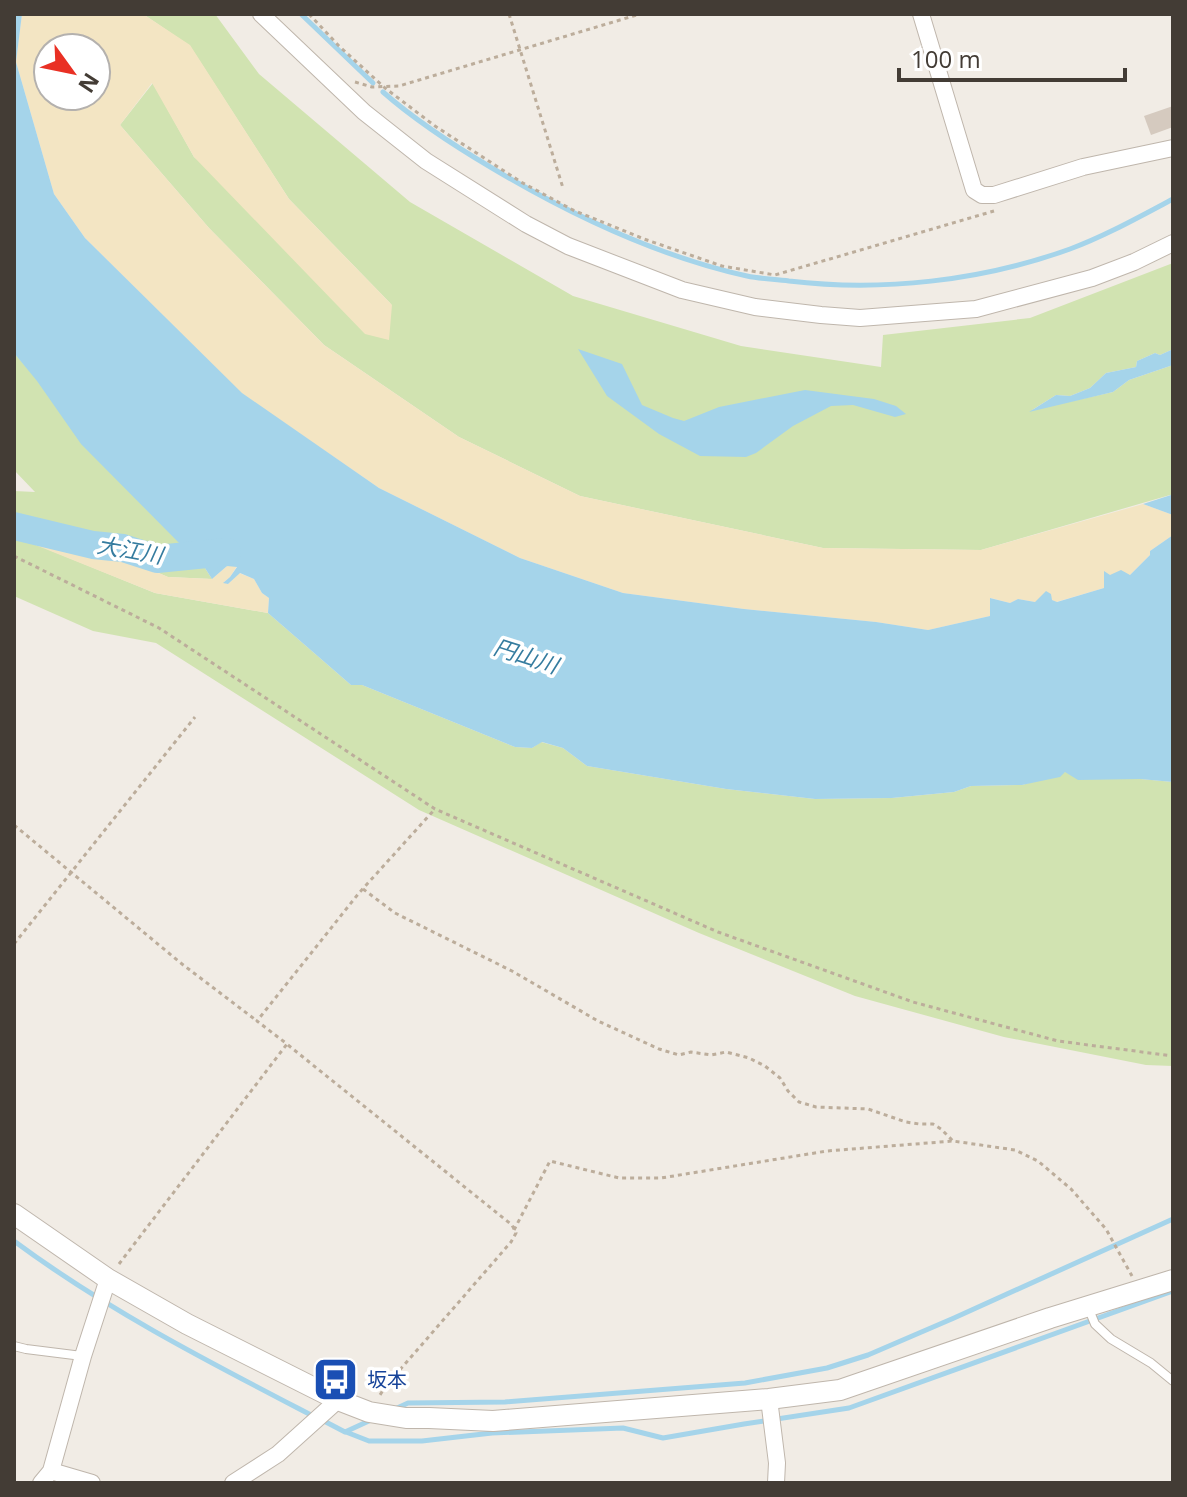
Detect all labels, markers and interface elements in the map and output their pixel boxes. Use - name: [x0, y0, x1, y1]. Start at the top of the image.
- north arrow: [32, 32, 112, 112]
- scale bar: [899, 32, 1125, 82]
- text: 100 m: [911, 42, 981, 75]
- text: N: [72, 68, 107, 99]
- water label: 大江川: [95, 529, 167, 570]
- water label: 円山川: [490, 631, 564, 680]
- bus stop icon: 坂本: [312, 1356, 360, 1404]
- place label: 坂本: [367, 1366, 407, 1393]

